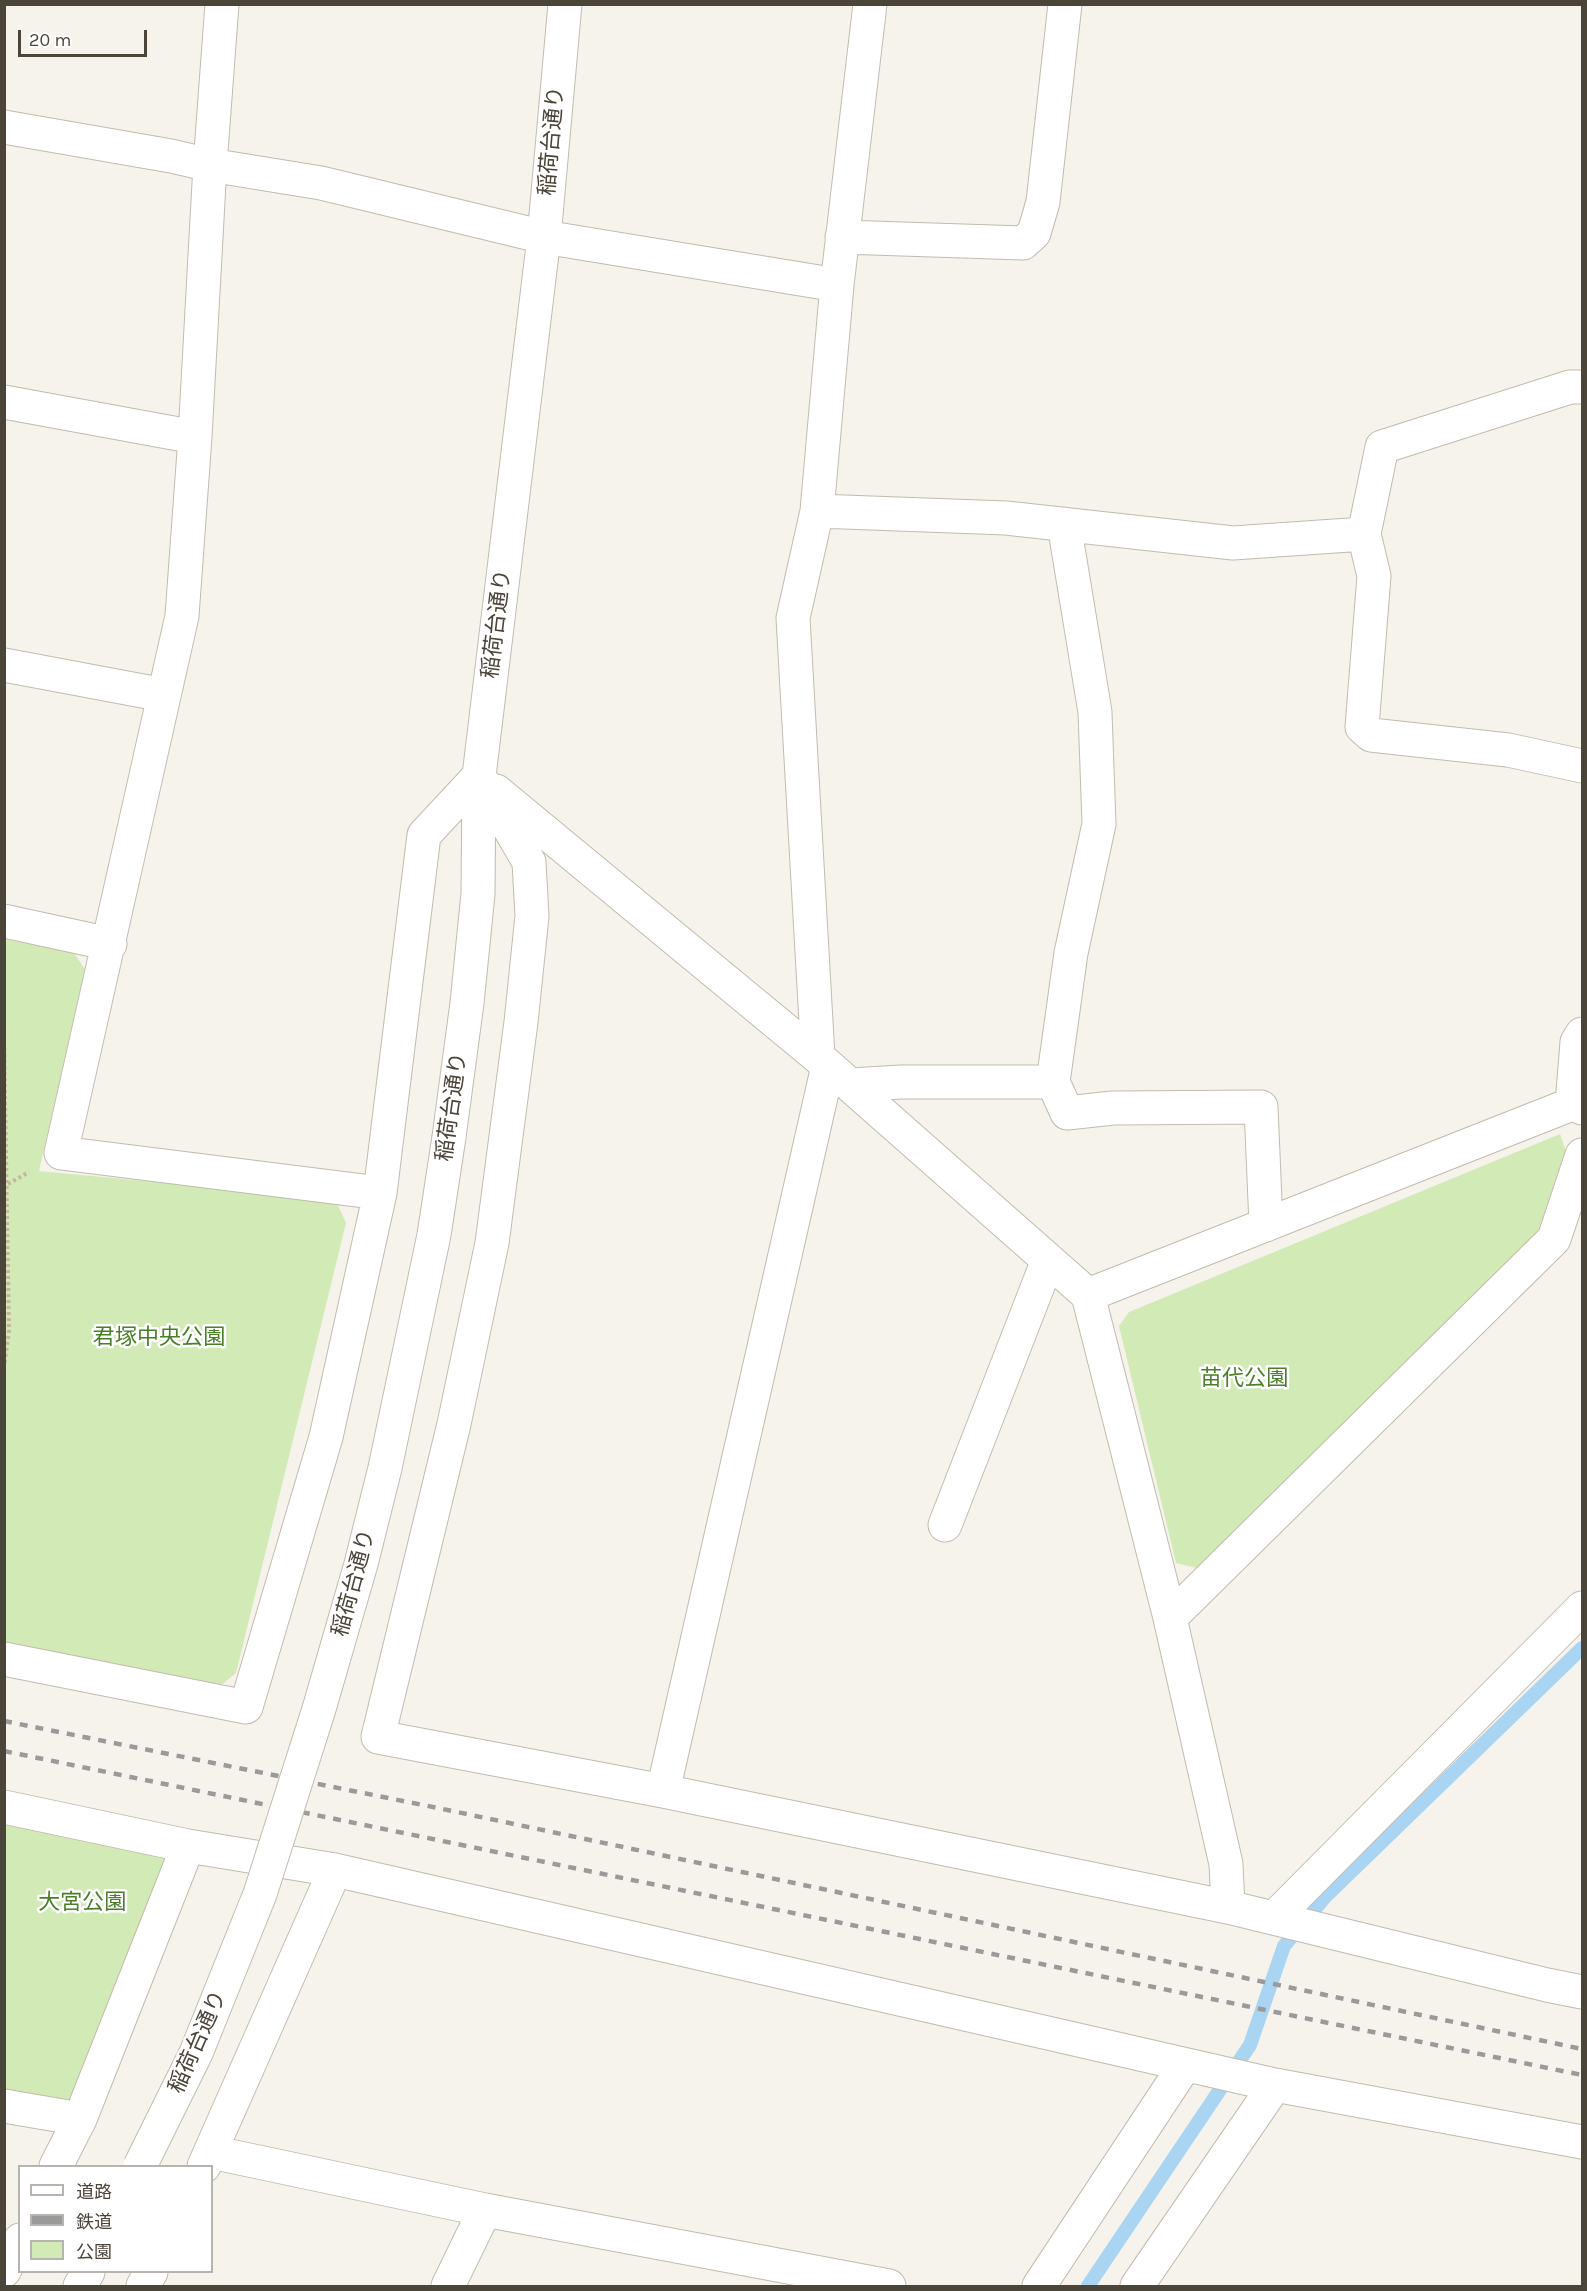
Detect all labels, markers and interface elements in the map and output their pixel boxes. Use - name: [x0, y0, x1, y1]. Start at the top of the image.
- scale bar: [21, 18, 150, 56]
- text: 20 m: [29, 29, 71, 51]
- street label: 稲荷台通り: [534, 85, 570, 197]
- street label: 稲荷台通り: [477, 568, 517, 680]
- street label: 稲荷台通り: [431, 1051, 473, 1163]
- park label: 君塚中央公園: [93, 1325, 225, 1351]
- park label: 苗代公園: [1200, 1366, 1288, 1392]
- street label: 稲荷台通り: [327, 1526, 381, 1640]
- park label: 大宮公園: [38, 1890, 126, 1916]
- street label: 稲荷台通り: [164, 1986, 232, 2098]
- legend: [18, 2165, 213, 2273]
- text: 道路: [76, 2181, 112, 2203]
- text: 鉄道: [76, 2211, 112, 2233]
- text: 公園: [76, 2241, 112, 2263]

